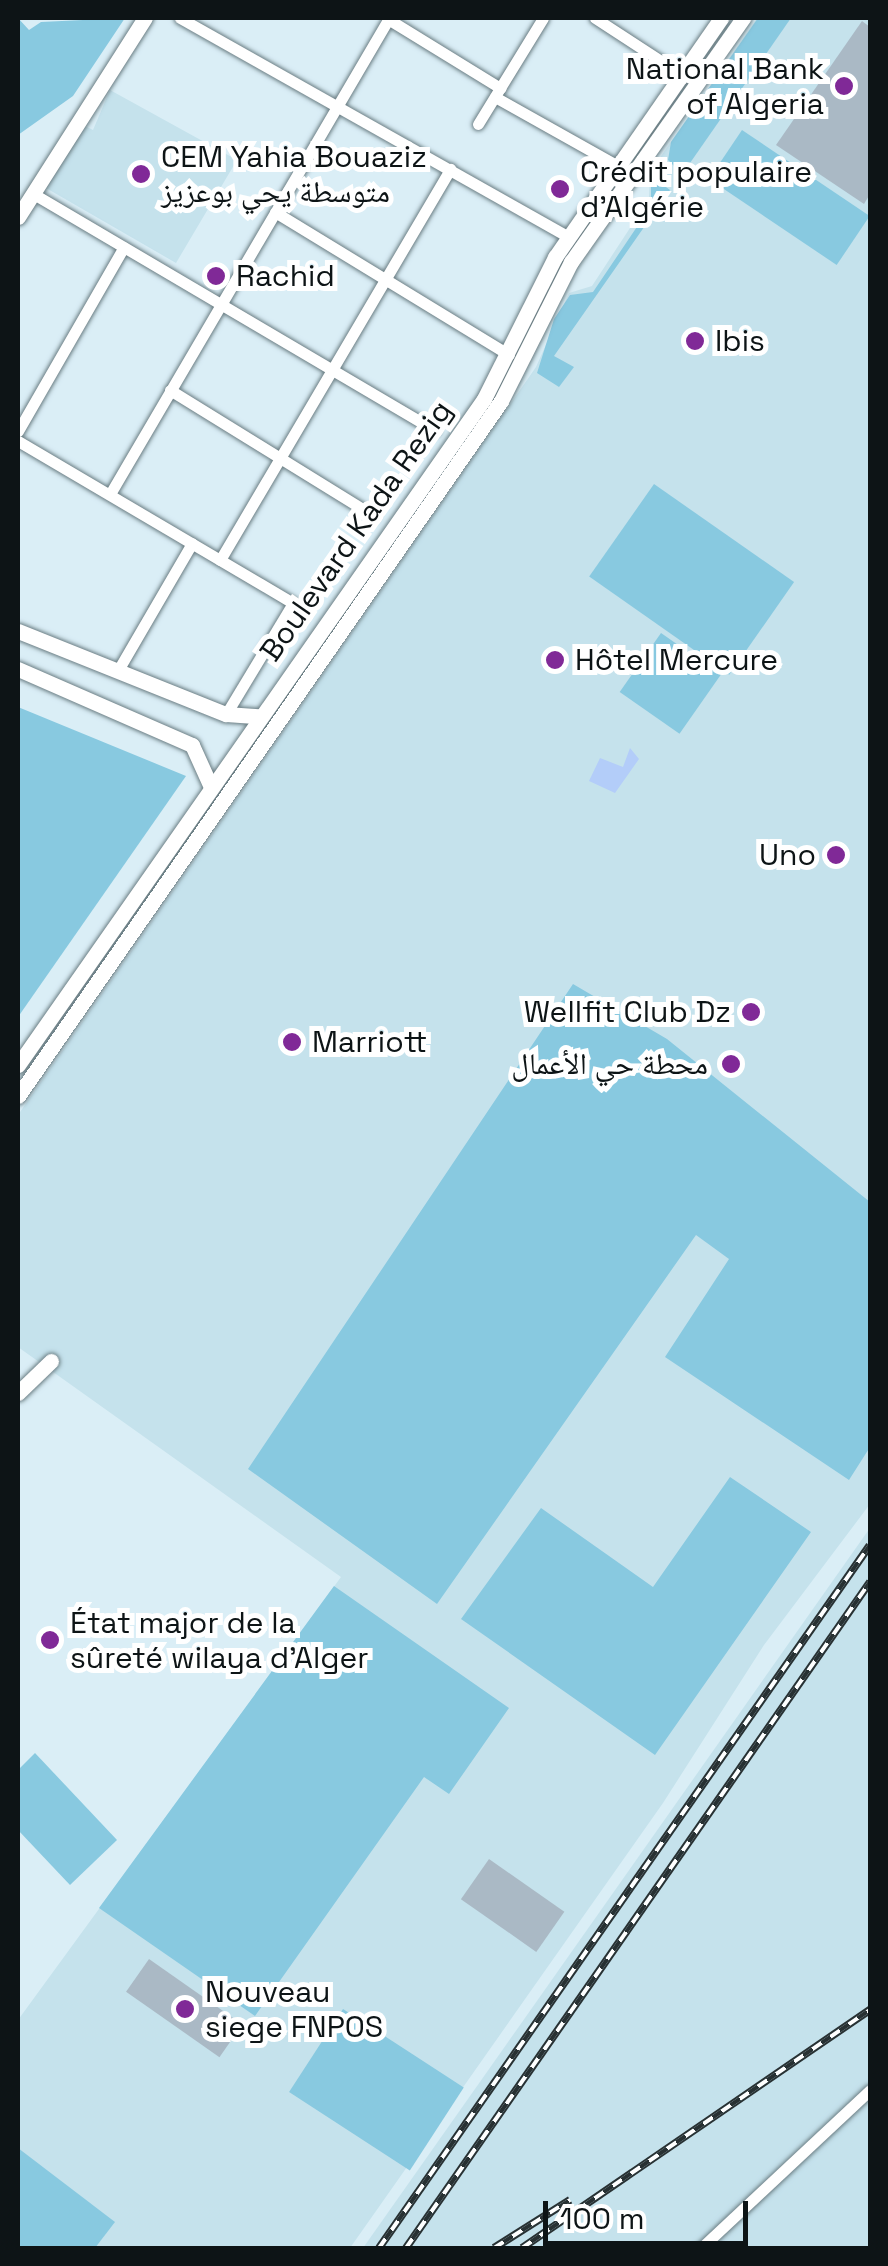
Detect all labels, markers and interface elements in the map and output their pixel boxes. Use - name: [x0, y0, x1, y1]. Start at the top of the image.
- place label: National Bank of Algeria: [626, 51, 824, 122]
- marker: National Bank of Algeria: [833, 75, 855, 97]
- place label: CEM Yahia Bouaziz متوسطة يحي بوعزيز: [161, 139, 427, 210]
- place label: Crédit populaire d'Algérie: [580, 154, 812, 224]
- marker: CEM Yahia Bouaziz متوسطة يحي بوعزيز: [130, 163, 152, 185]
- marker: Crédit populaire d'Algérie: [549, 178, 571, 200]
- place label: Rachid: [236, 258, 335, 294]
- marker: Rachid: [205, 265, 227, 287]
- place label: Ibis: [715, 323, 765, 359]
- marker: Ibis: [684, 330, 706, 352]
- street label: Boulevard Kada Rezig: [252, 394, 460, 668]
- place label: Hôtel Mercure: [575, 642, 778, 678]
- marker: Hôtel Mercure: [544, 649, 566, 671]
- place label: Uno: [759, 837, 816, 873]
- marker: Uno: [825, 844, 847, 866]
- place label: Wellfit Club Dz: [524, 994, 731, 1030]
- marker: Wellfit Club Dz: [740, 1001, 762, 1023]
- place label: Marriott: [312, 1024, 427, 1060]
- marker: Marriott: [281, 1031, 303, 1053]
- place label: محطة حي الأعمال: [511, 1046, 708, 1082]
- marker: محطة حي الأعمال: [718, 1051, 744, 1077]
- place label: État major de la sûreté wilaya d’Alger: [70, 1605, 369, 1676]
- marker: État major de la sûreté wilaya d’Alger: [39, 1629, 61, 1651]
- place label: Nouveau siege FNPOS: [205, 1974, 383, 2044]
- marker: Nouveau siege FNPOS: [174, 1998, 196, 2020]
- scale bar: [548, 2181, 753, 2243]
- text: 100 m: [560, 2199, 645, 2238]

